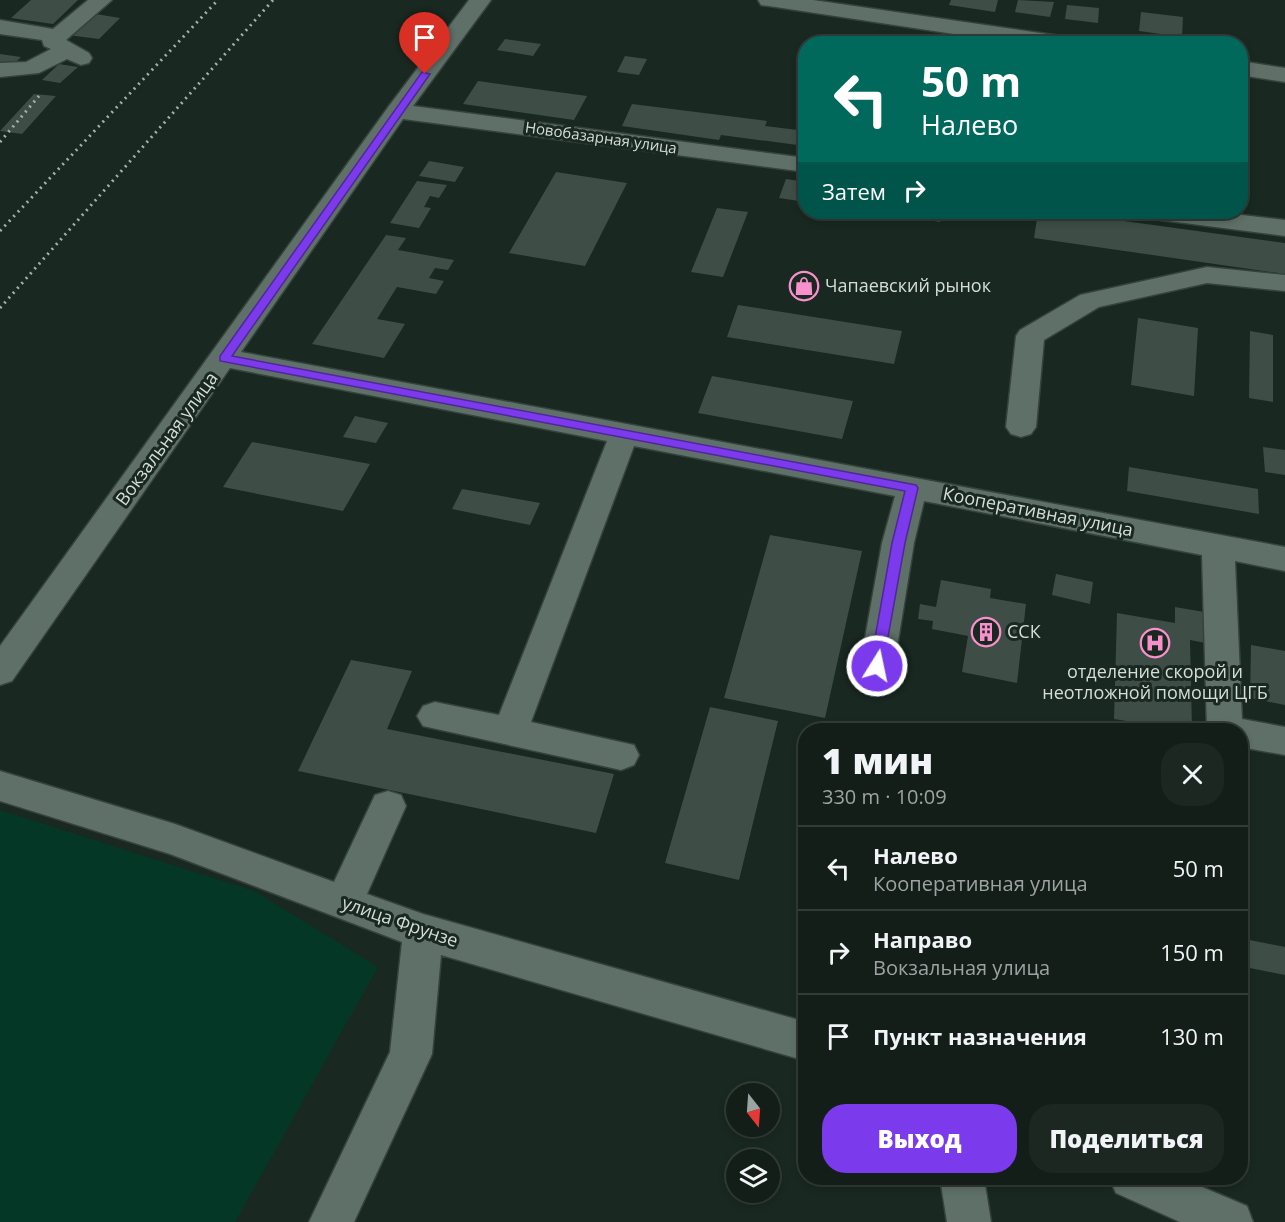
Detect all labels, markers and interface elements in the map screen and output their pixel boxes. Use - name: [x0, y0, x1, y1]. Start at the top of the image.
- pin: [399, 12, 450, 74]
- icon: arrive: [408, 21, 441, 54]
- text: 50 m: [921, 52, 1021, 109]
- icon: left: [822, 60, 900, 138]
- text: Налево: [921, 106, 1018, 143]
- street label: Новобазарная улица: [524, 116, 678, 158]
- icon: right: [898, 174, 931, 207]
- text: Затем: [822, 176, 886, 206]
- shop icon: Чапаевский рынок: [788, 270, 820, 302]
- place label: Чапаевский рынок: [825, 273, 992, 297]
- street label: Вокзальная улица: [110, 367, 223, 510]
- street label: Кооперативная улица: [941, 481, 1135, 541]
- building icon: ССК: [970, 616, 1002, 648]
- place label: ССК: [1007, 619, 1041, 643]
- hospital icon: отделение скорой и неотложной помощи ЦГБ: [1139, 627, 1171, 659]
- position arrow: [845, 634, 909, 698]
- place label: отделение скорой и неотложной помощи ЦГБ: [1042, 659, 1268, 704]
- text: 1 мин: [822, 736, 933, 785]
- button: close: [1161, 743, 1224, 806]
- text: 330 m · 10:09: [822, 783, 947, 810]
- text: Налево: [873, 840, 958, 870]
- icon: left: [822, 852, 855, 885]
- text: 50 m: [1173, 853, 1224, 883]
- text: Кооперативная улица: [873, 870, 1088, 897]
- street label: улица Фрунзе: [339, 890, 462, 952]
- text: Направо: [873, 924, 972, 954]
- icon: right: [822, 936, 855, 969]
- text: 150 m: [1160, 937, 1224, 967]
- text: Вокзальная улица: [873, 954, 1050, 981]
- icon: arrive: [822, 1020, 855, 1053]
- text: Пункт назначения: [873, 1021, 1087, 1051]
- text: 130 m: [1160, 1021, 1224, 1051]
- north arrow: [726, 1083, 780, 1137]
- map controls: [726, 1083, 780, 1203]
- button: Выход: [822, 1104, 1017, 1173]
- button: Поделиться: [1029, 1104, 1224, 1173]
- button: layers: [726, 1149, 780, 1203]

